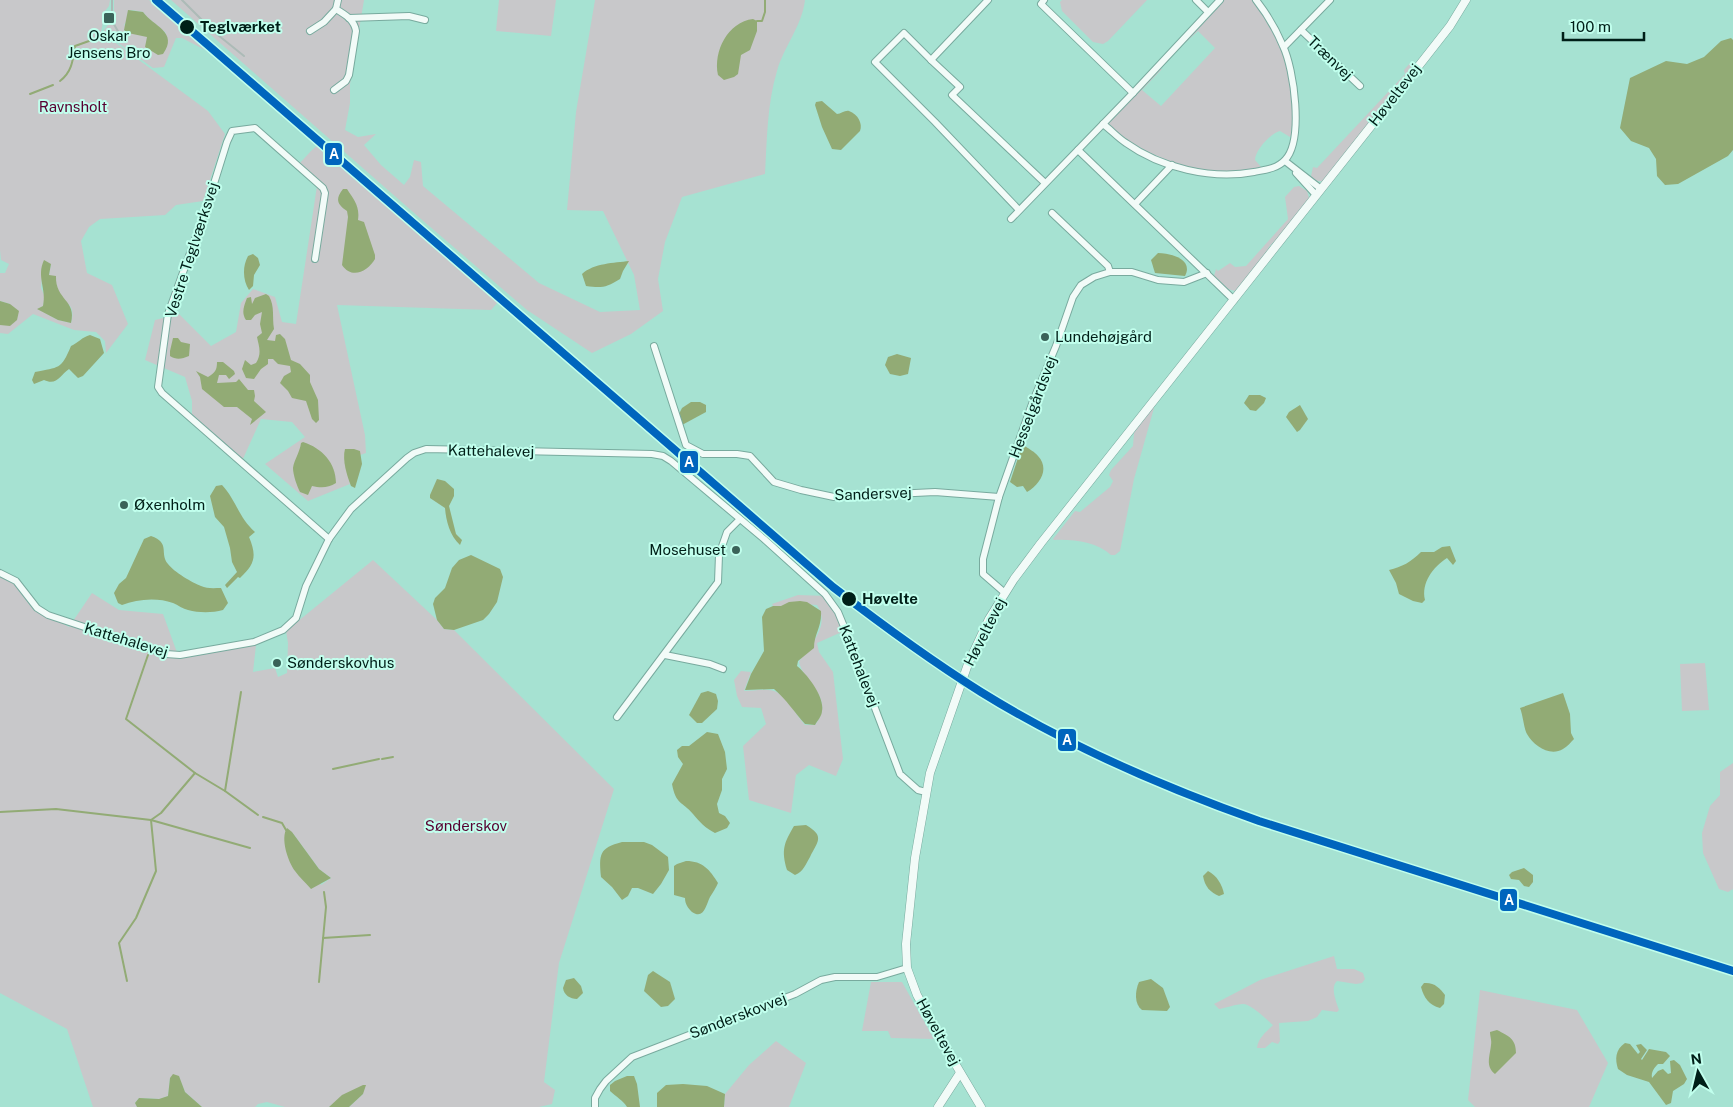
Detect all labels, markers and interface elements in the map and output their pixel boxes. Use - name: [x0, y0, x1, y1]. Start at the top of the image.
- scale bar: [1563, 10, 1644, 42]
- marker: Oskar Jensens Bro: [102, 11, 116, 25]
- marker: Teglværket: [178, 18, 196, 36]
- place label: Teglværket: [200, 18, 281, 35]
- text: 100 m: [1570, 18, 1611, 35]
- place label: Oskar Jensens Bro: [67, 27, 151, 61]
- street label: Trænvej: [1304, 32, 1356, 83]
- street label: Høveltevej: [1365, 60, 1424, 129]
- park label: Ravnsholt: [39, 98, 108, 115]
- line badge: A: [324, 142, 343, 166]
- text: A: [329, 146, 339, 162]
- street label: Vestre Teglværksvej: [162, 180, 221, 320]
- place label: Lundehøjgård: [1055, 328, 1152, 345]
- marker: Lundehøjgård: [1039, 331, 1051, 343]
- street label: Hesselgårdsvej: [1005, 353, 1060, 460]
- street label: Kattehalevej: [448, 441, 534, 460]
- line badge: A: [679, 450, 699, 474]
- text: A: [684, 454, 694, 470]
- street label: Sandersvej: [834, 484, 912, 503]
- place label: Øxenholm: [134, 496, 205, 513]
- marker: Øxenholm: [118, 499, 130, 511]
- place label: Mosehuset: [649, 541, 726, 558]
- marker: Mosehuset: [730, 544, 742, 556]
- marker: Høvelte: [840, 590, 858, 608]
- place label: Høvelte: [862, 590, 918, 607]
- street label: Høveltevej: [960, 595, 1009, 669]
- street label: Kattehalevej: [82, 619, 170, 660]
- street label: Kattehalevej: [836, 622, 883, 709]
- place label: Sønderskovhus: [287, 654, 394, 671]
- marker: Sønderskovhus: [271, 657, 283, 669]
- line badge: A: [1057, 728, 1077, 752]
- text: A: [1062, 732, 1072, 748]
- park label: Sønderskov: [425, 817, 508, 834]
- line badge: A: [1499, 888, 1518, 912]
- text: A: [1504, 892, 1514, 908]
- street label: Sønderskovvej: [687, 989, 789, 1042]
- street label: Høveltevej: [913, 995, 964, 1068]
- north arrow: [1673, 1047, 1723, 1097]
- text: N: [1690, 1050, 1703, 1068]

